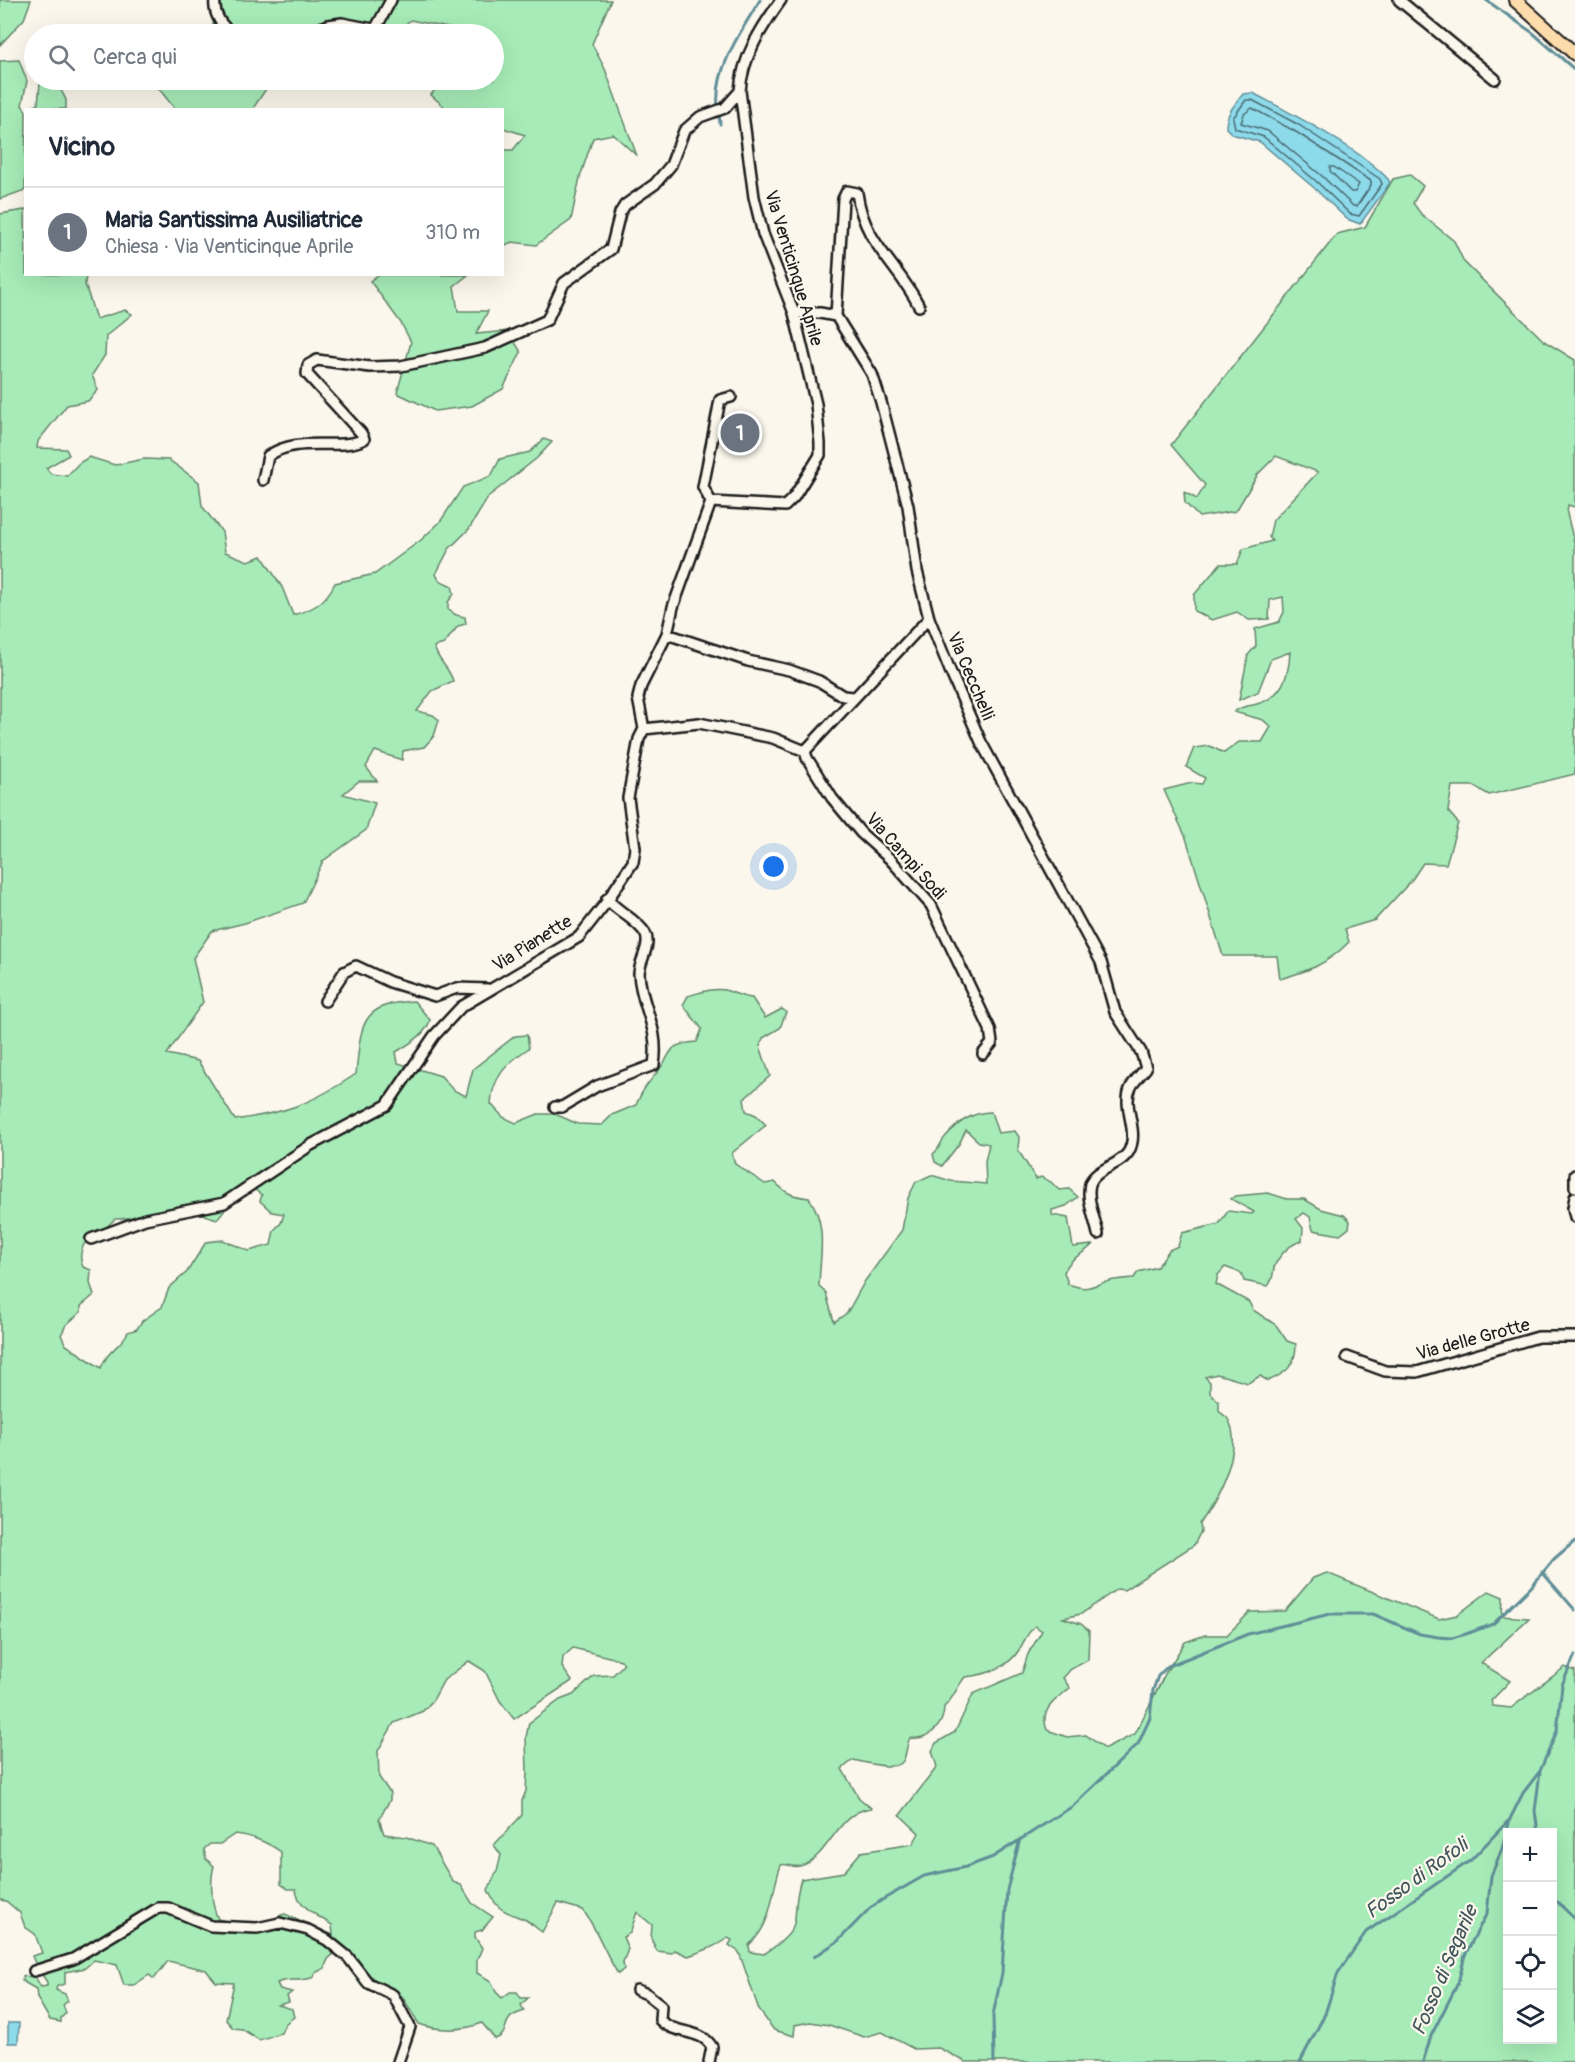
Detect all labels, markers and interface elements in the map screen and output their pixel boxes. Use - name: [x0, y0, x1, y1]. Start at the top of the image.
- search box: [24, 24, 504, 90]
- icon: search: [45, 41, 78, 74]
- text: Cerca qui: [93, 43, 177, 71]
- text: Vicino: [48, 131, 115, 163]
- street label: Via Venticinque Aprile: [759, 188, 828, 349]
- text: Maria Santissima Ausiliatrice: [105, 206, 362, 234]
- text: 1: [64, 220, 71, 245]
- text: 310 m: [425, 220, 480, 245]
- text: Chiesa · Via Venticinque Aprile: [105, 234, 353, 259]
- pin: 1: [720, 410, 760, 456]
- street label: Via Cecchelli: [942, 629, 999, 724]
- street label: Via Campi Sodi: [860, 808, 951, 905]
- your location: [759, 852, 788, 881]
- street label: Via Pianette: [488, 910, 576, 977]
- street label: Via delle Grotte: [1414, 1313, 1533, 1366]
- map controls: [1503, 1828, 1557, 2044]
- button: +: [1503, 1828, 1557, 1882]
- water label: Fosso di Rofoli: [1360, 1831, 1475, 1924]
- button: −: [1503, 1882, 1557, 1936]
- water label: Fosso di Segarile: [1406, 1900, 1484, 2039]
- button: locate: [1503, 1936, 1557, 1990]
- button: layers: [1503, 1990, 1557, 2044]

